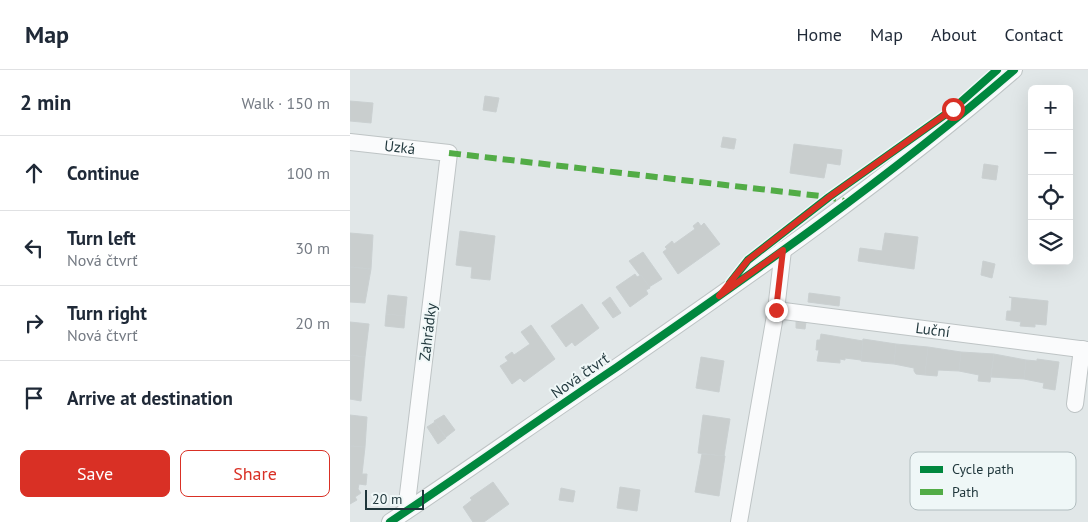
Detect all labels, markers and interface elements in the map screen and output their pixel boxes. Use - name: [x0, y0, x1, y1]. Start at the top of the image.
- text: Map: [25, 19, 69, 50]
- text: Home: [796, 23, 842, 46]
- text: Map: [870, 23, 903, 46]
- text: About: [931, 23, 977, 46]
- text: Contact: [1005, 23, 1063, 46]
- map controls: [1028, 85, 1073, 265]
- button: +: [1028, 85, 1073, 130]
- text: 2 min: [20, 89, 71, 116]
- text: Walk · 150 m: [241, 93, 330, 113]
- route start: [942, 98, 965, 121]
- button: −: [1028, 130, 1073, 175]
- street label: Úzká: [383, 136, 416, 158]
- icon: ahead: [20, 159, 48, 187]
- text: Continue: [67, 161, 139, 185]
- text: 100 m: [287, 163, 330, 183]
- button: locate: [1028, 175, 1073, 220]
- button: layers: [1028, 220, 1073, 265]
- text: Turn left: [67, 226, 136, 250]
- icon: left: [20, 234, 48, 262]
- text: 30 m: [295, 238, 330, 258]
- text: Nová čtvrť: [67, 250, 138, 270]
- route end: [765, 299, 788, 322]
- text: Turn right: [67, 301, 147, 325]
- street label: Zahrádky: [415, 302, 440, 362]
- icon: right: [20, 309, 48, 337]
- text: 20 m: [295, 313, 330, 333]
- street label: Luční: [914, 318, 951, 341]
- text: Nová čtvrť: [67, 325, 138, 345]
- street label: Nová čtvrť: [547, 349, 612, 402]
- icon: arrive: [20, 384, 48, 412]
- text: Arrive at destination: [67, 386, 233, 410]
- button: Save: [20, 450, 170, 497]
- button: Share: [180, 450, 330, 497]
- legend: [910, 452, 1076, 510]
- text: Cycle path: [952, 460, 1014, 478]
- text: Path: [952, 483, 979, 501]
- scale bar: [365, 487, 424, 510]
- text: 20 m: [372, 490, 402, 508]

